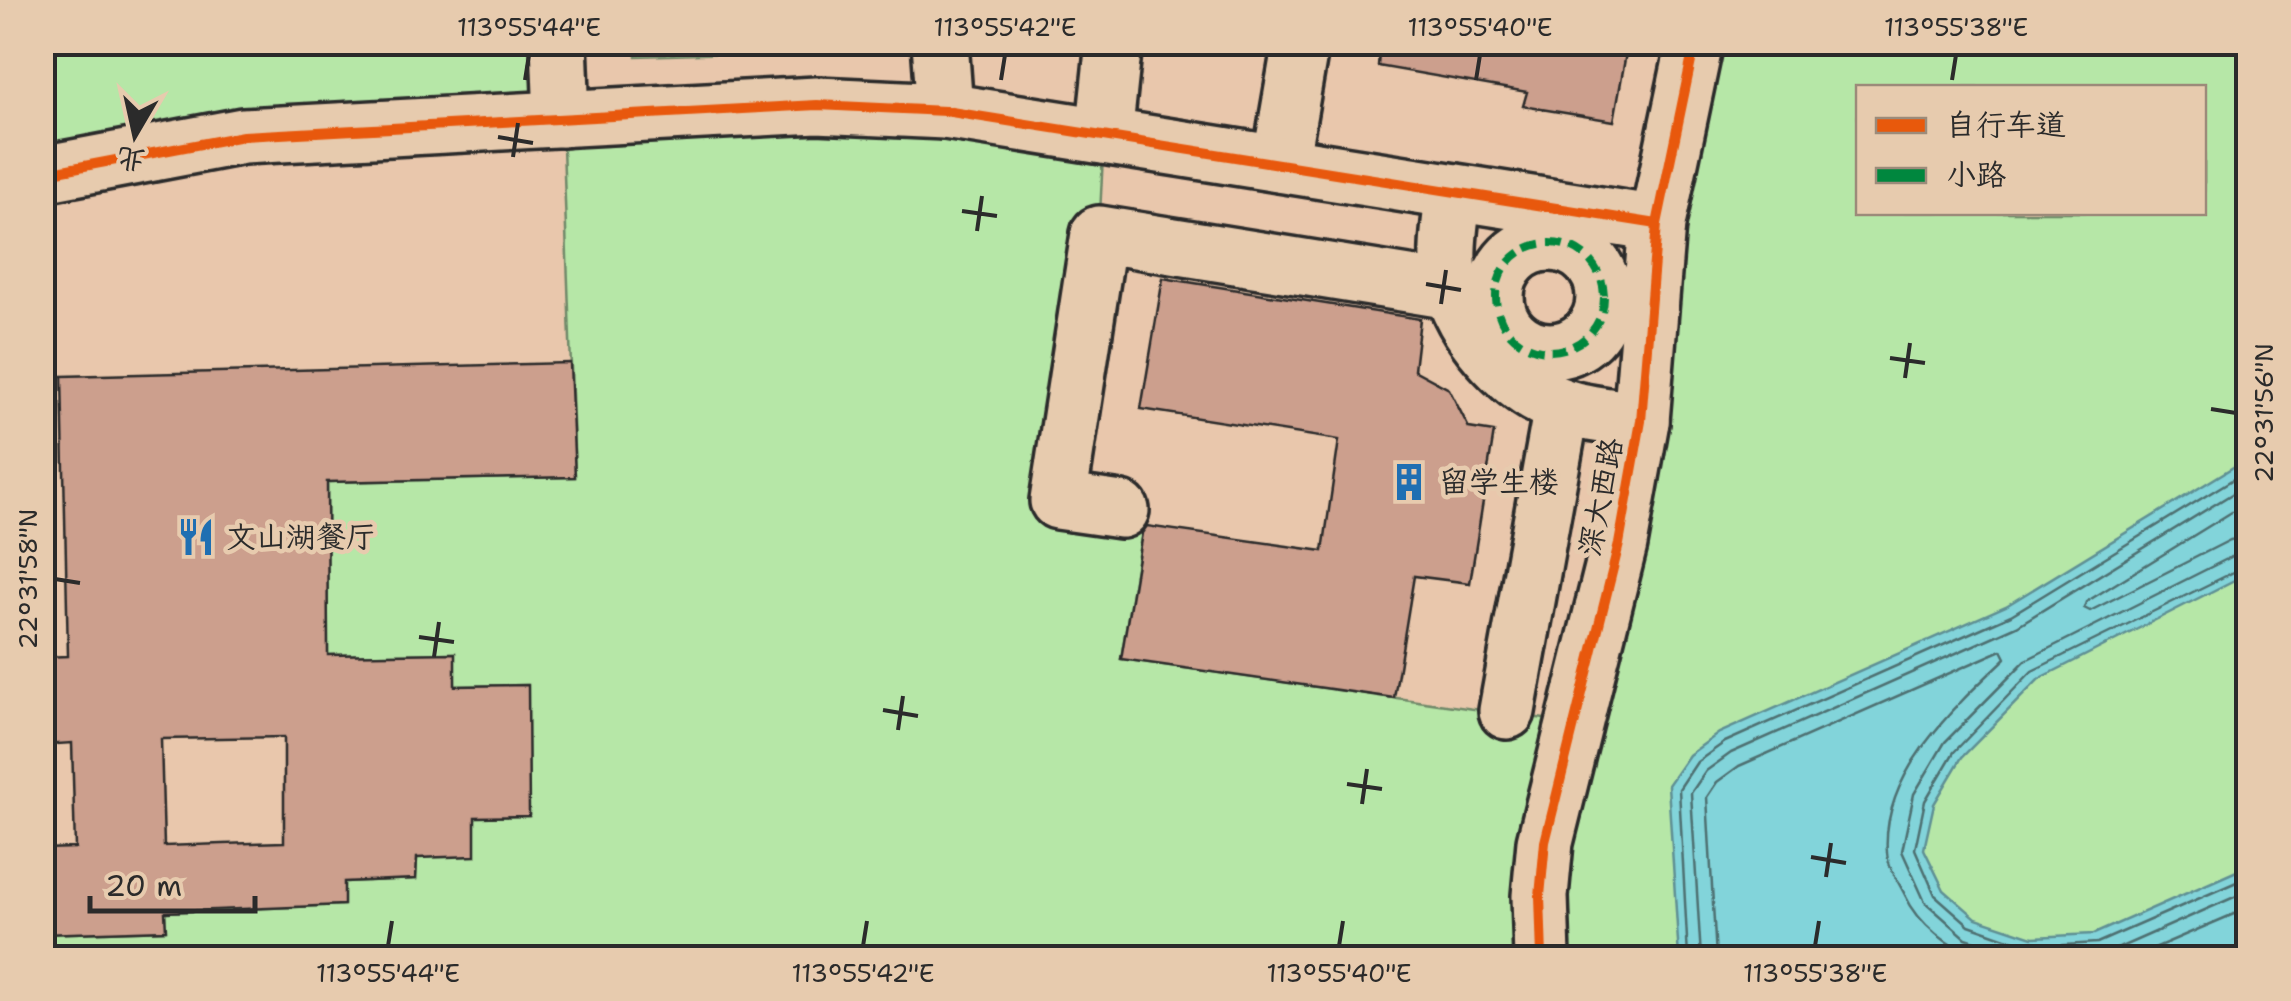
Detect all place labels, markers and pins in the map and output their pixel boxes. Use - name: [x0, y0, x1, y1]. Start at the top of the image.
- building icon: 留学生楼: [1388, 461, 1430, 503]
- place label: 留学生楼: [1439, 461, 1559, 502]
- restaurant icon: 文山湖餐厅: [175, 516, 217, 558]
- place label: 文山湖餐厅: [226, 516, 376, 557]

